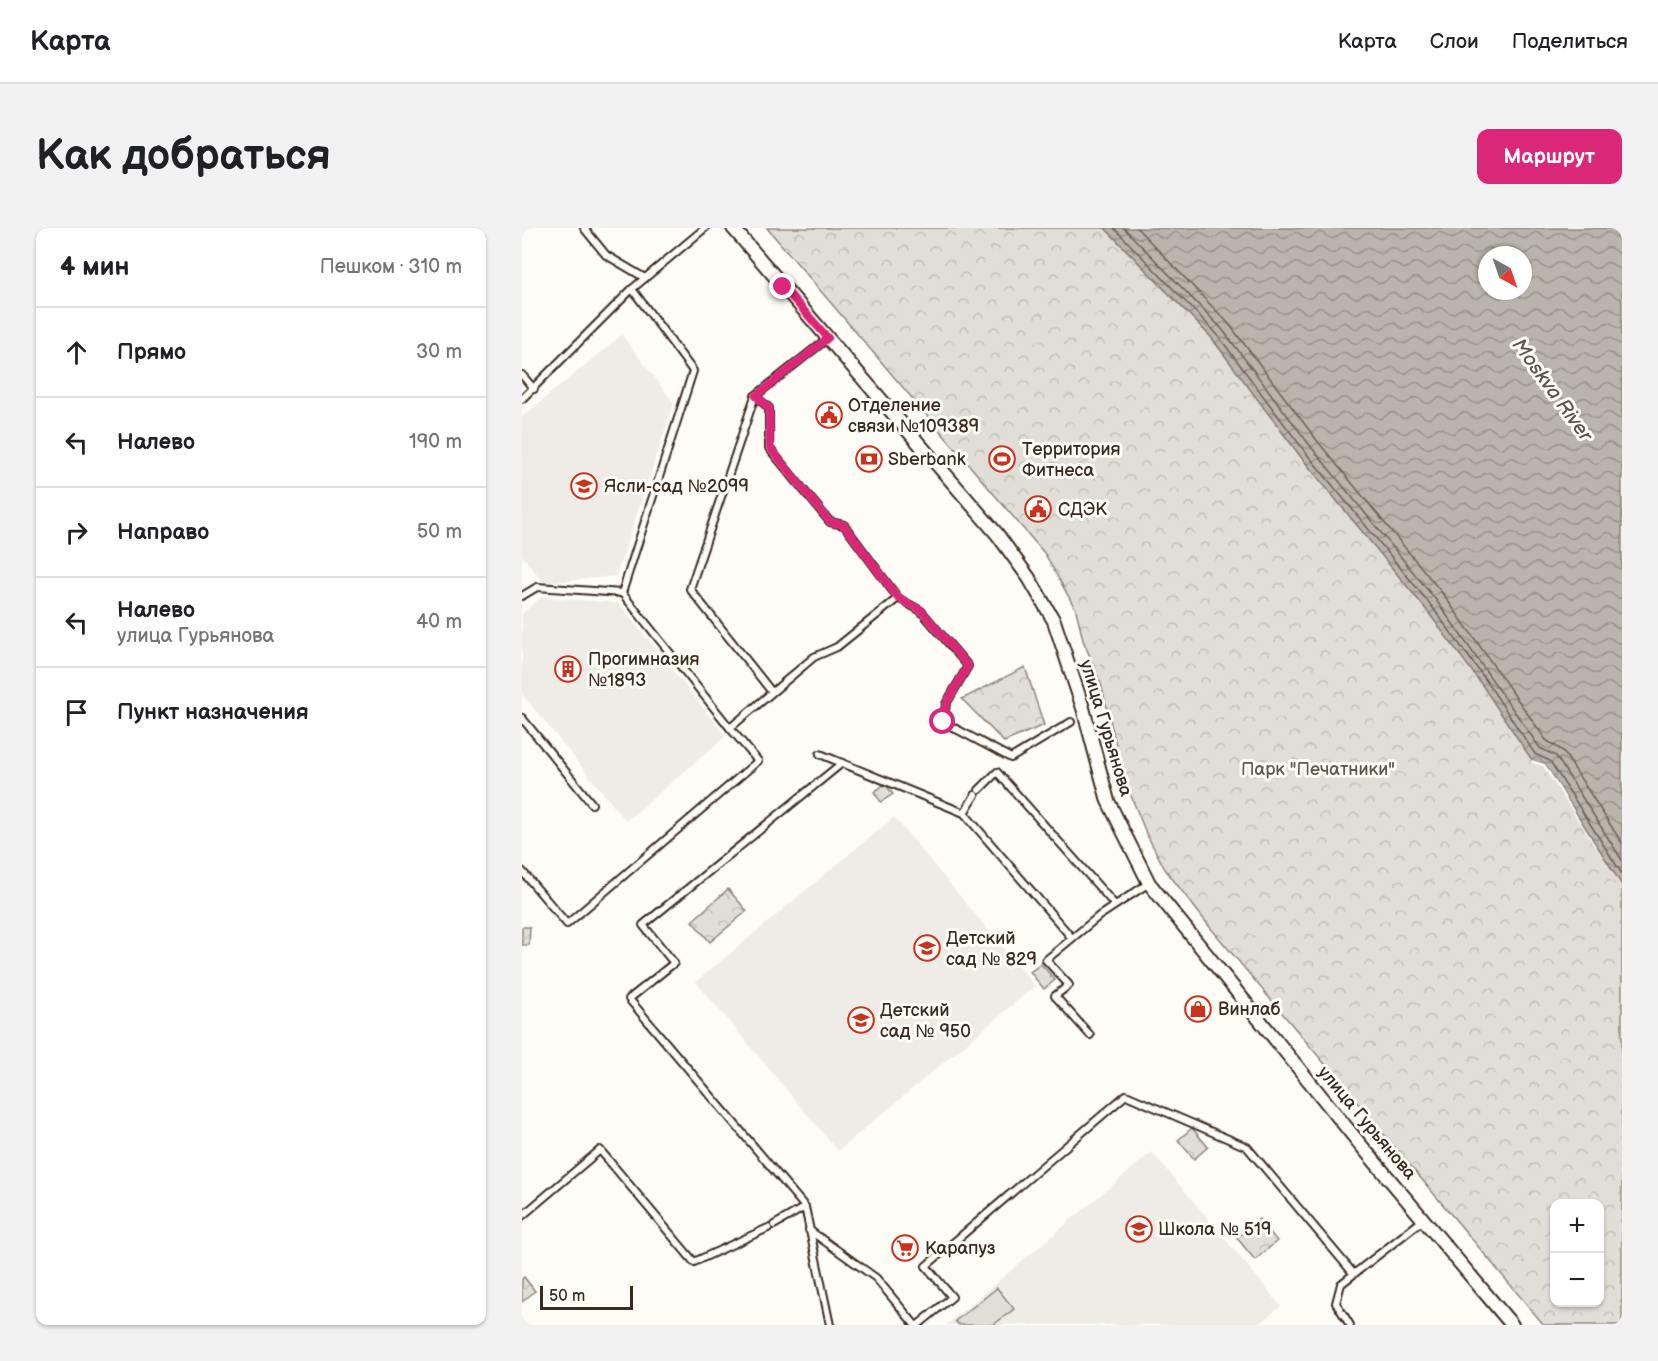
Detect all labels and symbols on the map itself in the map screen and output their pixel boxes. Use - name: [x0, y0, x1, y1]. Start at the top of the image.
- north arrow: [1478, 246, 1532, 300]
- route end: [769, 273, 795, 299]
- water label: Moskva River: [1507, 334, 1598, 448]
- place label: Отделение связи №109389: [848, 395, 979, 437]
- public building icon: Отделение связи №109389: [814, 400, 844, 430]
- place label: Территория Фитнеса: [1022, 439, 1120, 481]
- bank icon: Sberbank: [854, 444, 884, 474]
- sports icon: Территория Фитнеса: [987, 444, 1017, 474]
- place label: Sberbank: [888, 449, 966, 470]
- school or university icon: Ясли-сад №2099: [569, 471, 599, 501]
- place label: Ясли-сад №2099: [604, 476, 749, 497]
- public building icon: СДЭК: [1023, 494, 1053, 524]
- place label: СДЭК: [1058, 499, 1107, 520]
- place label: Прогимназия №1893: [588, 649, 700, 691]
- building icon: Прогимназия №1893: [553, 654, 583, 684]
- street label: улица Гурьянова: [1075, 657, 1137, 799]
- route start: [929, 708, 955, 734]
- park label: Парк "Печатники": [1241, 759, 1395, 780]
- place label: Детский сад № 829: [946, 928, 1037, 970]
- school or university icon: Детский сад № 829: [912, 933, 942, 963]
- shop icon: Винлаб: [1183, 994, 1213, 1024]
- place label: Винлаб: [1218, 999, 1281, 1020]
- place label: Детский сад № 950: [880, 1000, 971, 1042]
- school or university icon: Детский сад № 950: [846, 1005, 876, 1035]
- street label: улица Гурьянова: [1313, 1062, 1421, 1184]
- school or university icon: Школа № 519: [1124, 1214, 1154, 1244]
- place label: Школа № 519: [1158, 1219, 1272, 1240]
- supermarket icon: Карапуз: [890, 1233, 920, 1263]
- place label: Карапуз: [925, 1238, 996, 1259]
- scale bar: [540, 1283, 633, 1310]

